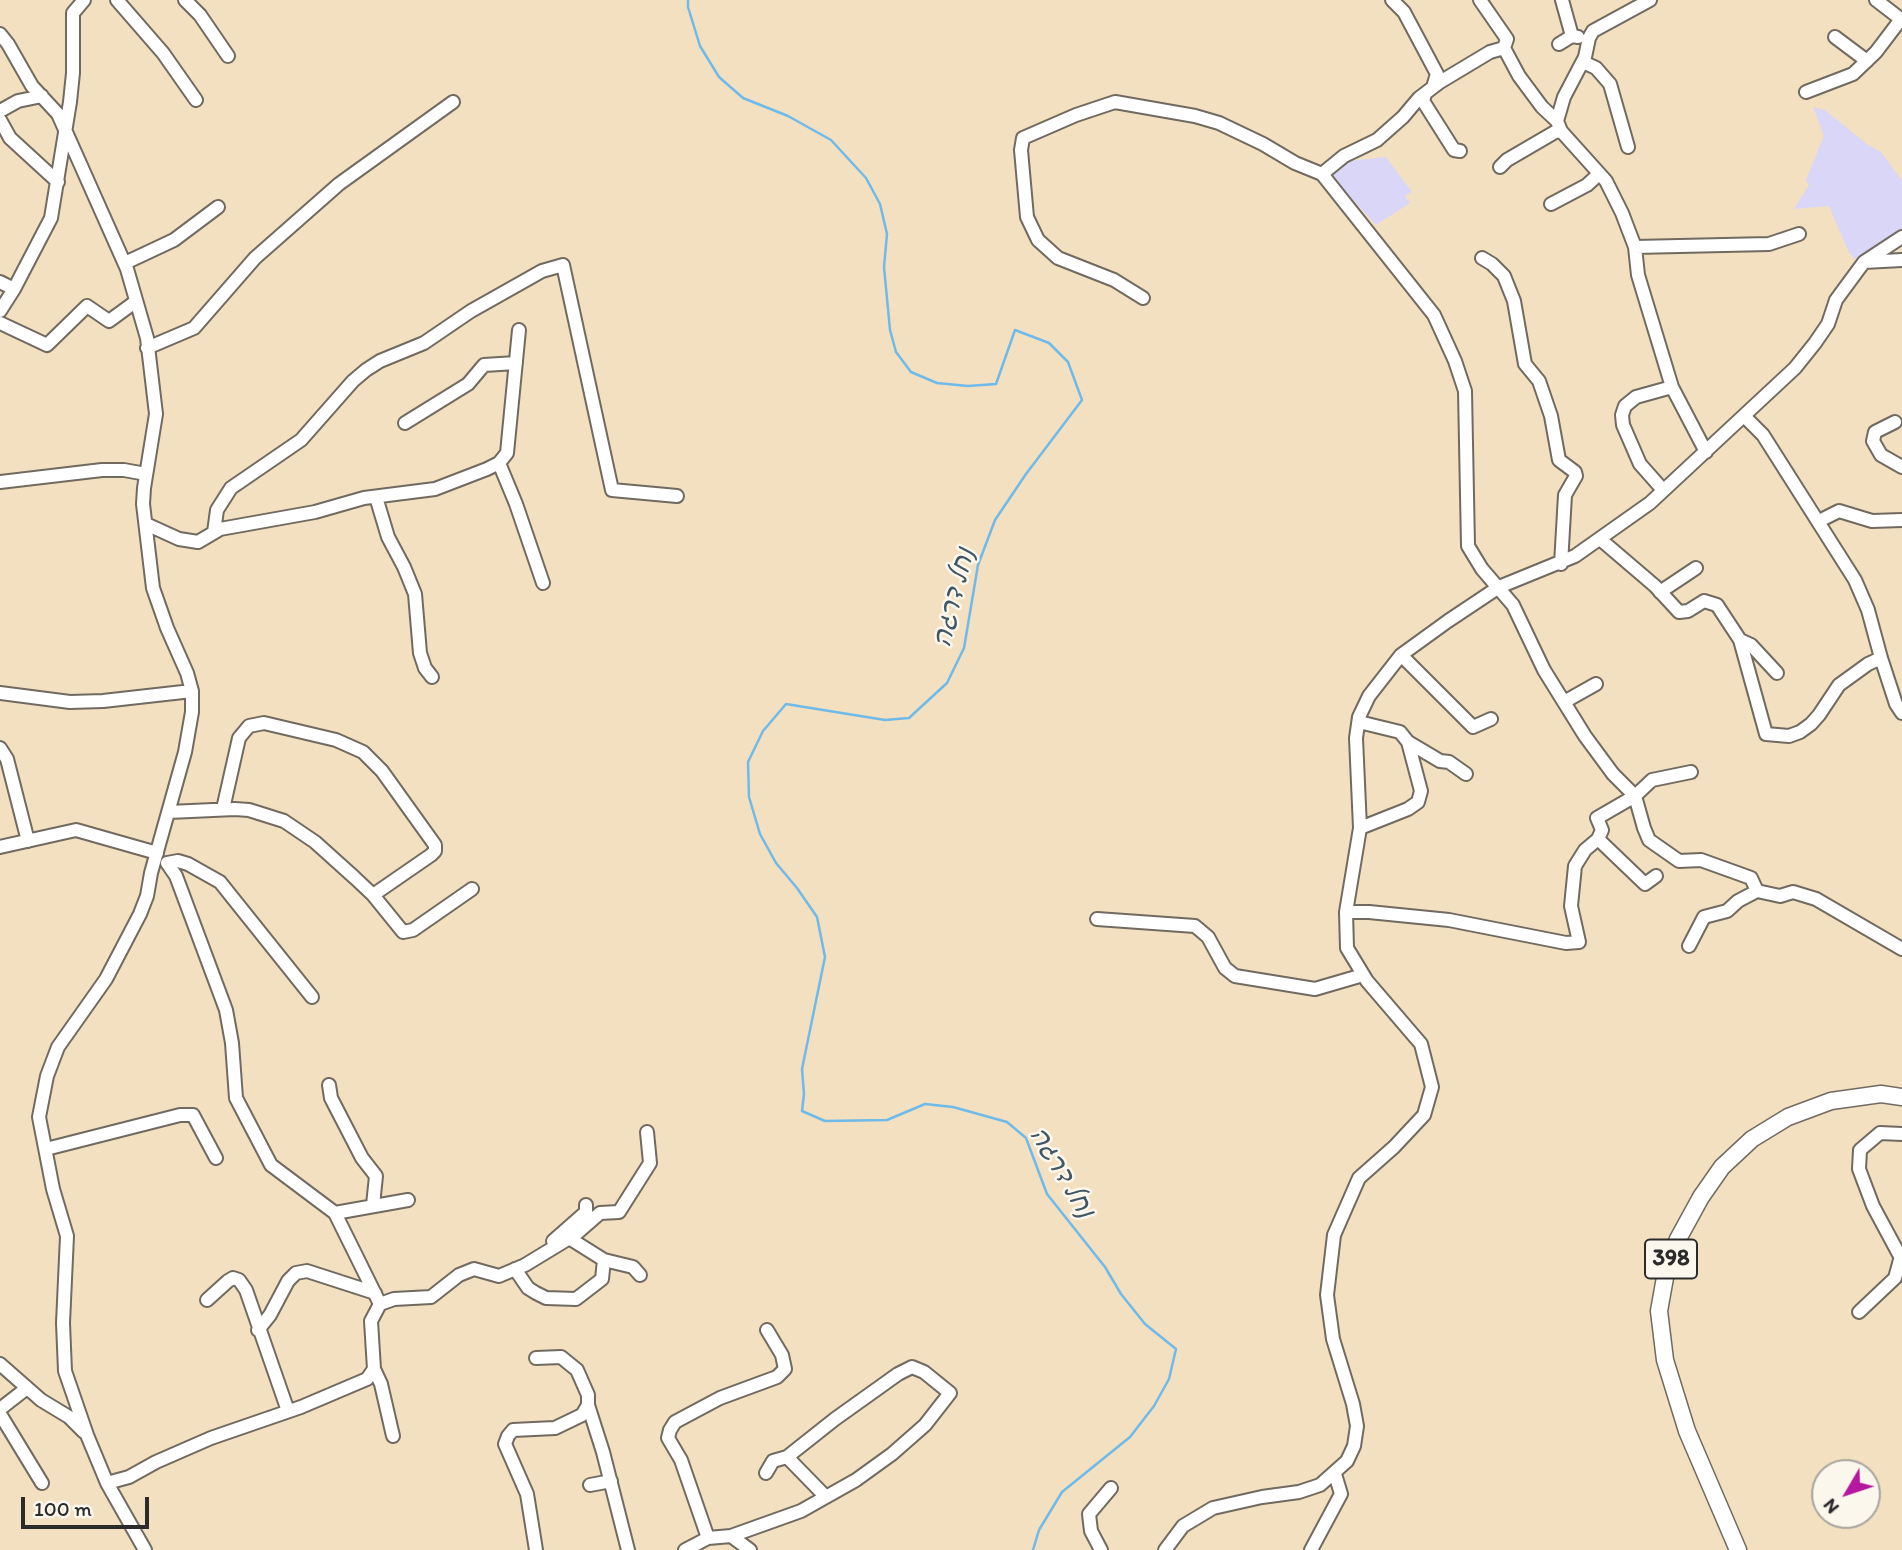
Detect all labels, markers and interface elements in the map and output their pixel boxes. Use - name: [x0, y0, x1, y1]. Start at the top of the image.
- water label: נחל דרגה: [928, 545, 982, 651]
- water label: נחל דרגה: [1022, 1122, 1100, 1224]
- road number: 398: [1645, 1240, 1697, 1278]
- north arrow: [1811, 1459, 1881, 1529]
- scale bar: [24, 1484, 152, 1528]
- text: N: [1818, 1494, 1844, 1518]
- text: 100 m: [34, 1496, 92, 1521]

